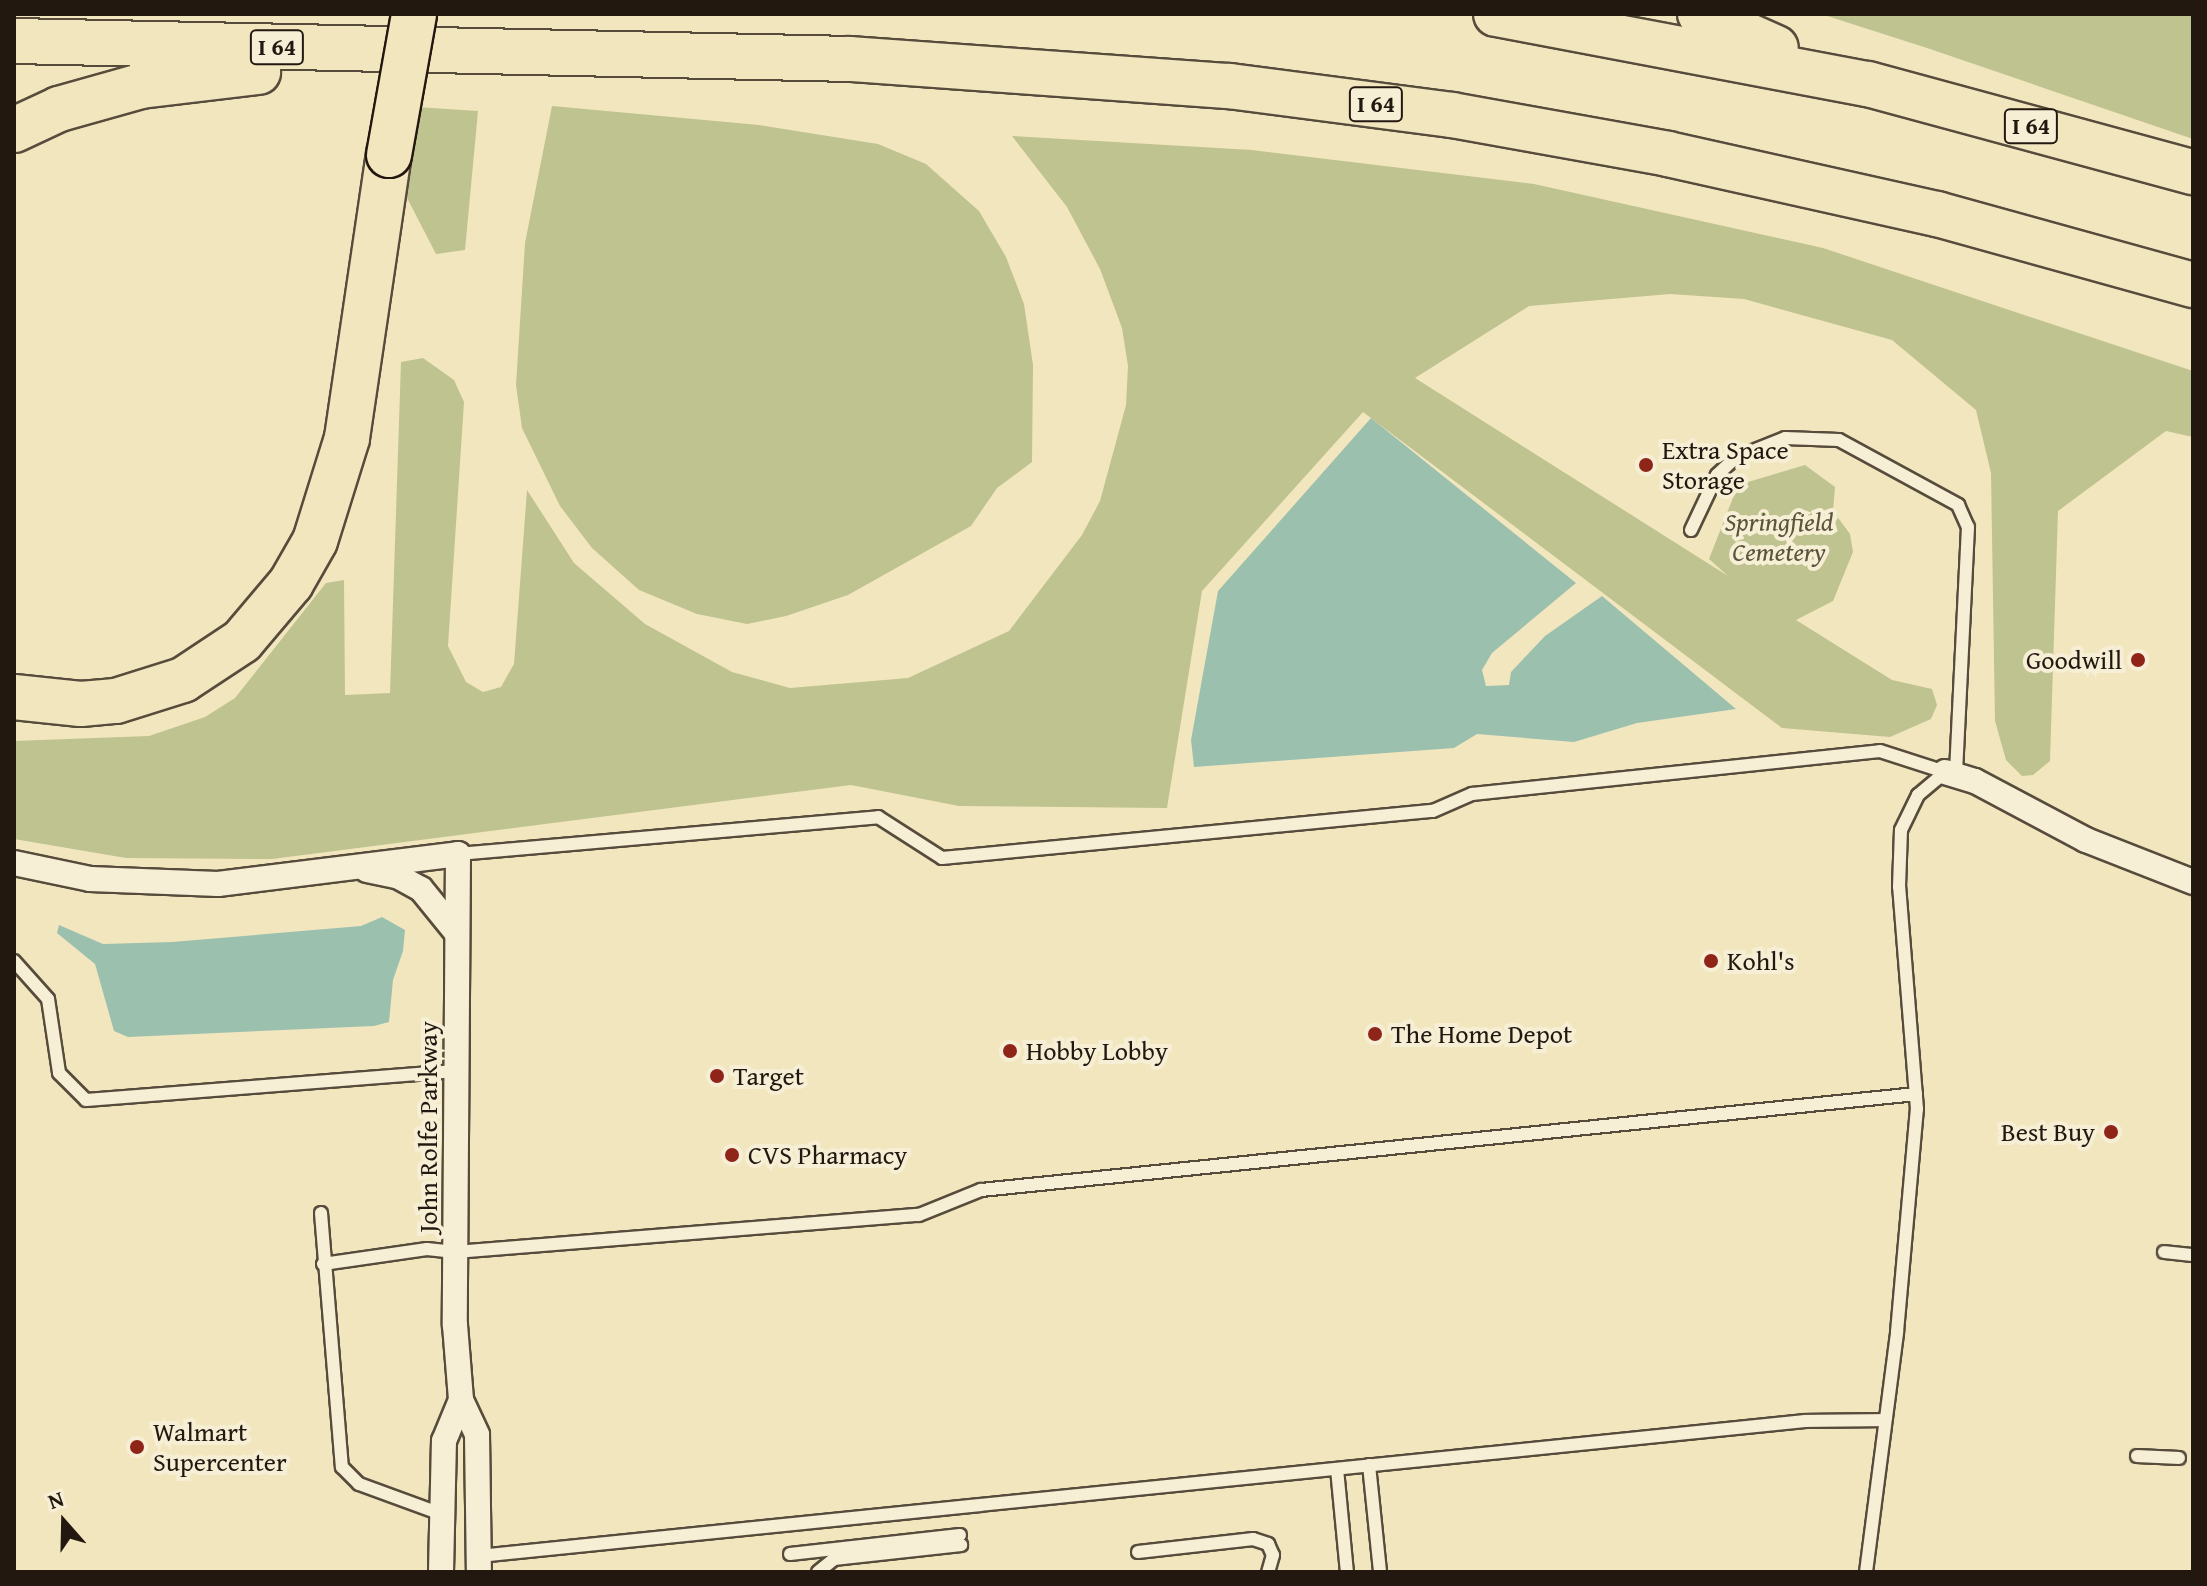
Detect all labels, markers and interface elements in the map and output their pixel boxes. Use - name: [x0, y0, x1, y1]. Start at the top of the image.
- road number: I 64: [249, 27, 305, 67]
- road number: I 64: [1348, 84, 1404, 124]
- road number: I 64: [2003, 106, 2059, 146]
- place label: Extra Space Storage: [1662, 434, 1789, 496]
- marker: Extra Space Storage: [1637, 456, 1655, 474]
- park label: Springfield Cemetery: [1724, 506, 1834, 568]
- place label: Goodwill: [2026, 644, 2122, 676]
- marker: Goodwill: [2129, 651, 2147, 669]
- place label: Kohl's: [1727, 945, 1795, 977]
- marker: Kohl's: [1702, 952, 1720, 970]
- place label: The Home Depot: [1391, 1018, 1572, 1050]
- street label: John Rolfe Parkway: [412, 1021, 444, 1233]
- marker: The Home Depot: [1366, 1025, 1384, 1043]
- place label: Hobby Lobby: [1026, 1035, 1168, 1067]
- marker: Hobby Lobby: [1001, 1042, 1019, 1060]
- place label: Target: [733, 1060, 804, 1092]
- marker: Target: [708, 1067, 726, 1085]
- place label: Best Buy: [2001, 1116, 2095, 1148]
- marker: Best Buy: [2102, 1123, 2120, 1141]
- place label: CVS Pharmacy: [748, 1139, 907, 1171]
- marker: CVS Pharmacy: [723, 1146, 741, 1164]
- place label: Walmart Supercenter: [153, 1416, 287, 1478]
- marker: Walmart Supercenter: [128, 1438, 146, 1456]
- north arrow: [24, 1482, 104, 1562]
- text: N: [43, 1482, 68, 1517]

